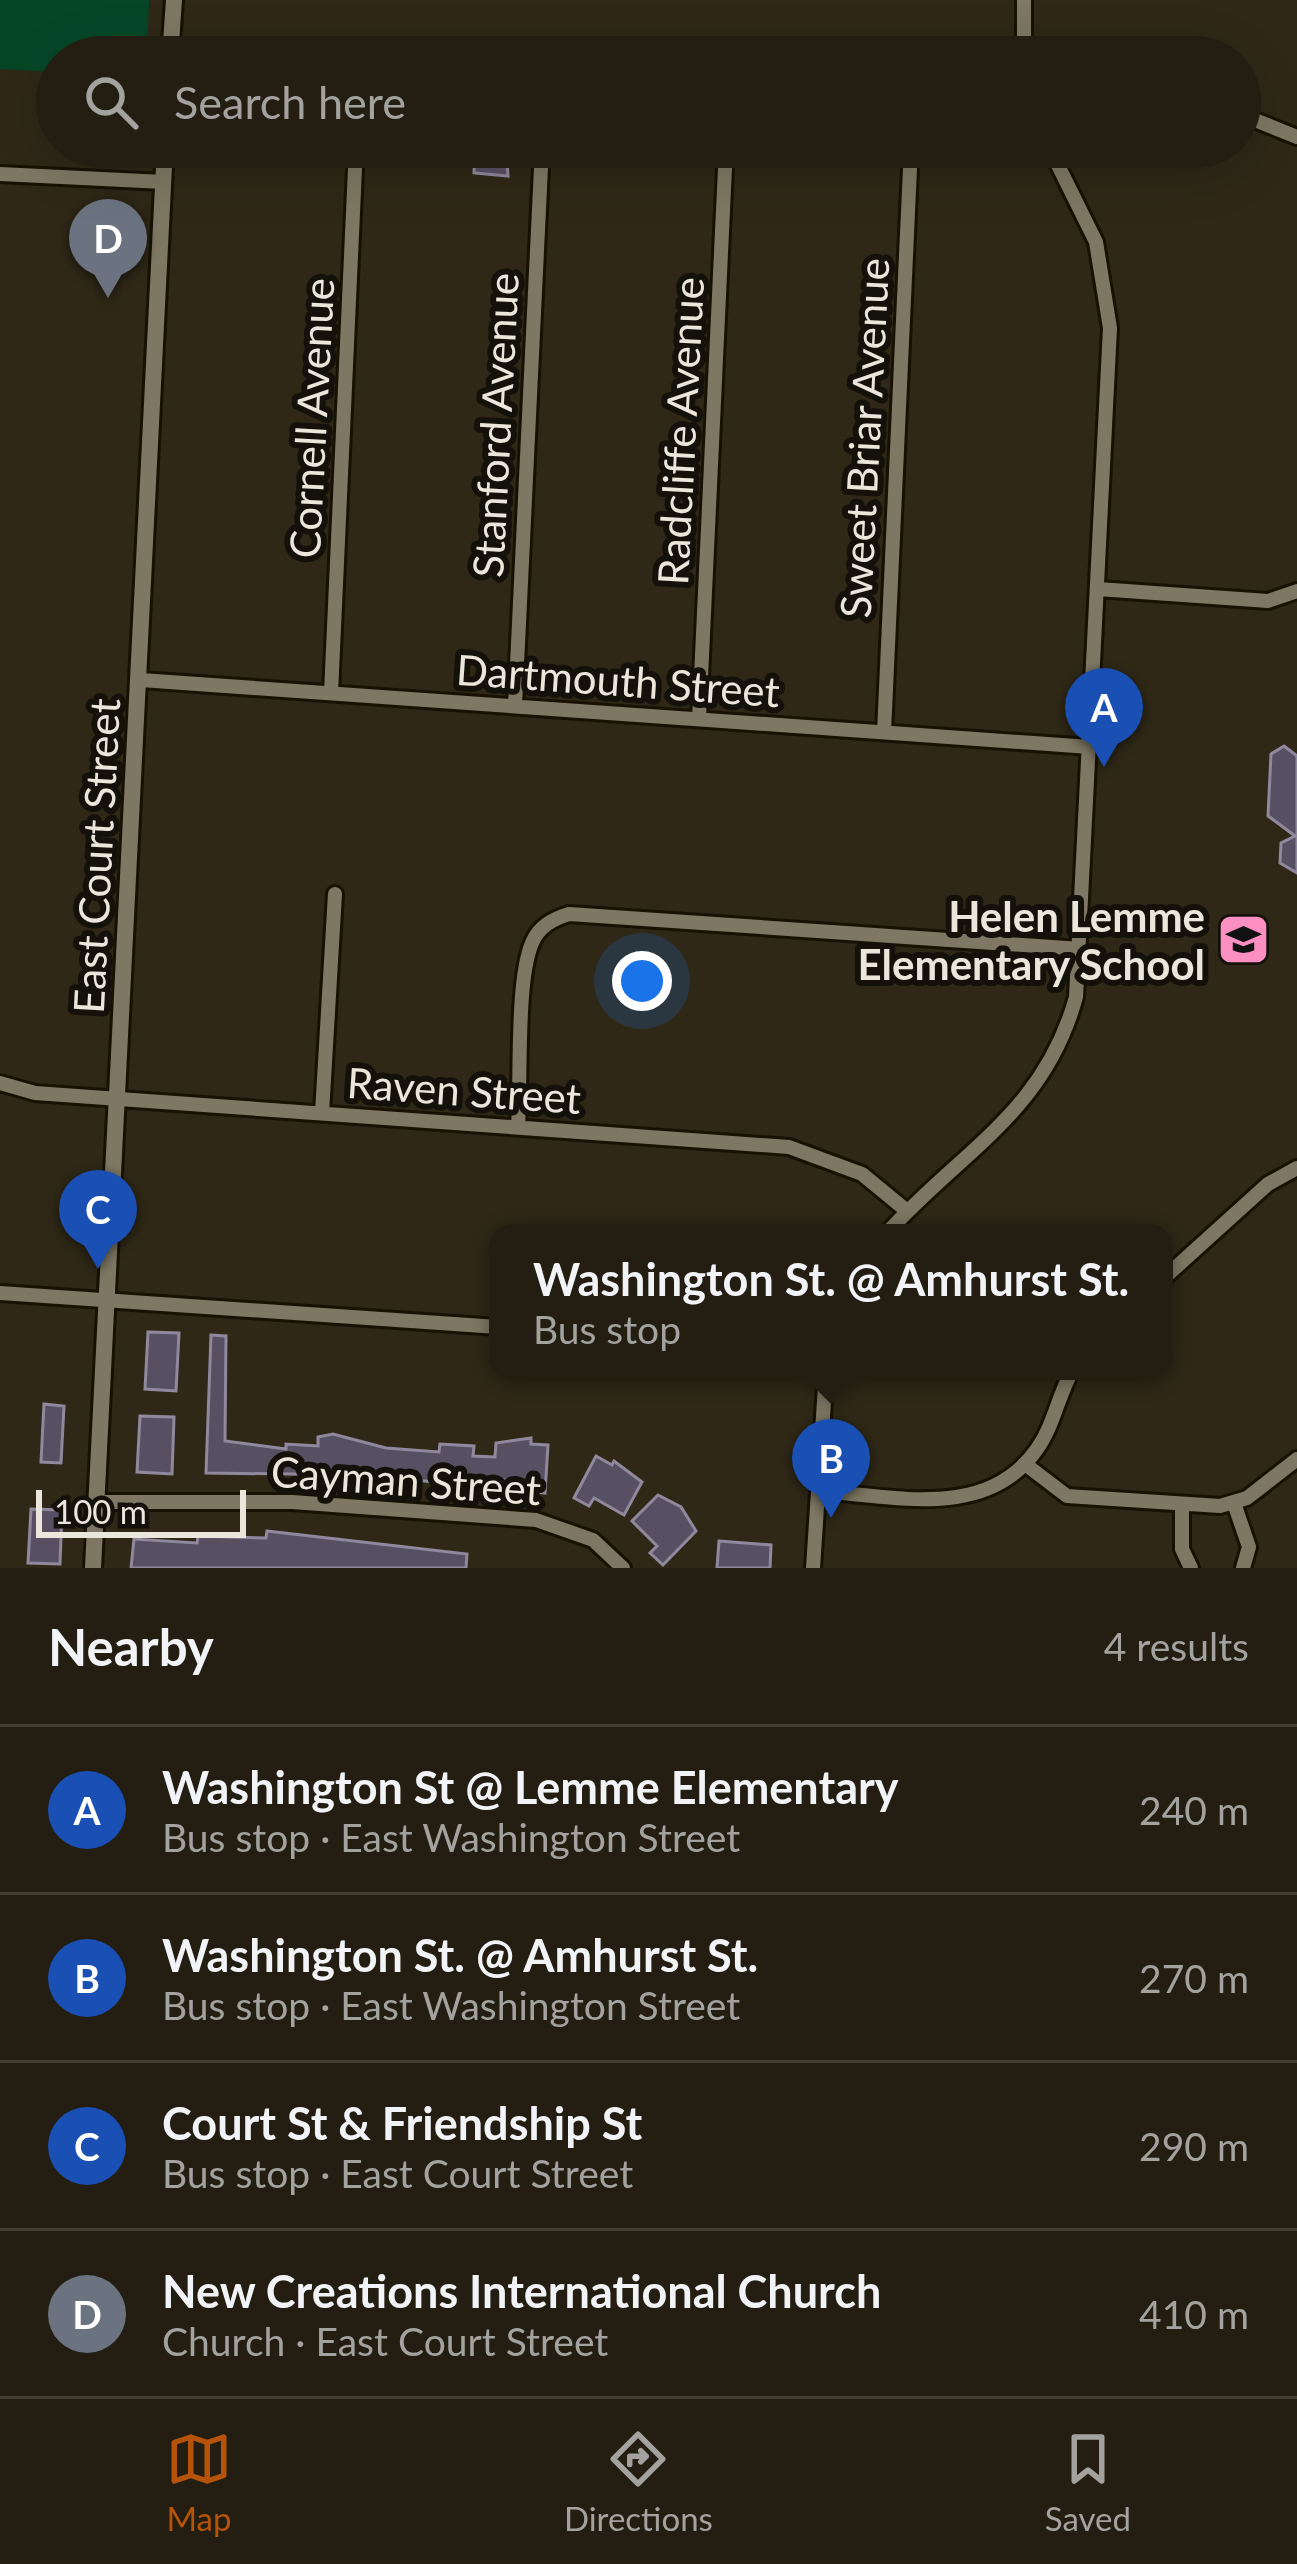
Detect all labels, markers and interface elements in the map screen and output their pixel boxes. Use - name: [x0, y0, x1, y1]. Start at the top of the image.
- search box: [36, 36, 1261, 168]
- icon: search: [78, 69, 144, 135]
- text: Search here: [174, 75, 406, 129]
- pin: D: [69, 199, 147, 298]
- street label: Sweet Briar Avenue: [830, 257, 898, 619]
- street label: Stanford Avenue: [462, 271, 528, 579]
- street label: Radcliffe Avenue: [647, 276, 713, 586]
- street label: Cornell Avenue: [279, 277, 343, 559]
- street label: Dartmouth Street: [455, 644, 781, 716]
- pin: A: [1065, 668, 1143, 767]
- street label: East Court Street: [63, 697, 129, 1015]
- place label: Helen Lemme Elementary School: [858, 891, 1205, 989]
- school or university icon: Helen Lemme Elementary School: [1216, 912, 1272, 968]
- your location: [612, 951, 672, 1011]
- street label: Raven Street: [345, 1057, 583, 1123]
- pin: C: [59, 1170, 137, 1269]
- popup: [489, 1224, 1173, 1380]
- text: Washington St. @ Amhurst St.: [533, 1252, 1129, 1306]
- text: Bus stop: [533, 1306, 681, 1352]
- pin: B: [792, 1419, 870, 1518]
- street label: Cayman Street: [269, 1446, 543, 1514]
- scale bar: [36, 1484, 246, 1537]
- text: 100 m: [54, 1491, 147, 1531]
- text: Nearby: [48, 1616, 214, 1677]
- text: 4 results: [1104, 1623, 1249, 1669]
- text: Washington St @ Lemme Elementary: [162, 1760, 899, 1814]
- text: A: [73, 1787, 101, 1833]
- text: 240 m: [1139, 1787, 1249, 1833]
- text: Bus stop · East Washington Street: [162, 1814, 740, 1860]
- text: Washington St. @ Amhurst St.: [162, 1928, 758, 1982]
- text: B: [74, 1955, 100, 2001]
- text: 270 m: [1139, 1955, 1249, 2001]
- text: Bus stop · East Washington Street: [162, 1982, 740, 2028]
- text: Court St & Friendship St: [162, 2096, 642, 2150]
- text: C: [74, 2123, 100, 2169]
- text: 290 m: [1139, 2123, 1249, 2169]
- text: Bus stop · East Court Street: [162, 2150, 633, 2196]
- text: New Creations International Church: [162, 2264, 881, 2318]
- text: D: [72, 2291, 102, 2337]
- text: 410 m: [1139, 2291, 1249, 2337]
- text: Church · East Court Street: [162, 2318, 608, 2364]
- tab: Map: [166, 2426, 232, 2538]
- tab: Directions: [564, 2426, 713, 2538]
- tab: Saved: [1045, 2426, 1131, 2538]

